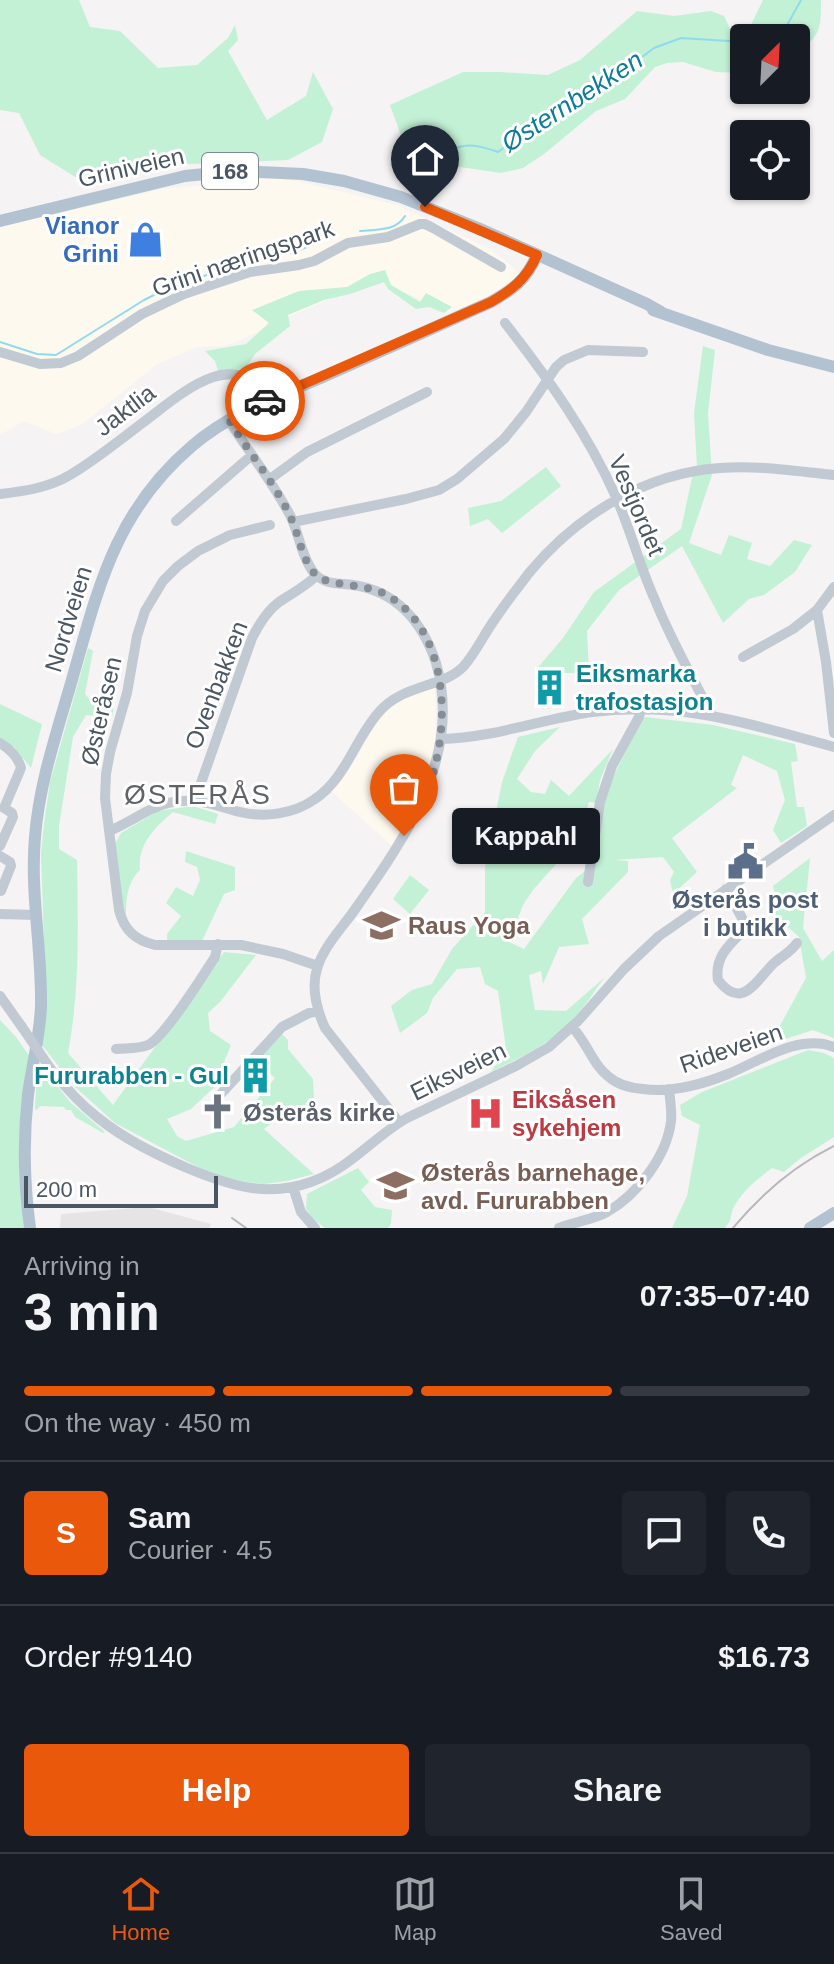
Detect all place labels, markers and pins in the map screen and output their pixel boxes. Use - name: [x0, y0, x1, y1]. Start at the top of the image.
- pin: [391, 125, 459, 207]
- place label: Vianor Grini: [45, 212, 119, 267]
- shop icon: Vianor Grini: [126, 220, 164, 258]
- place label: Eiksmarka trafostasjon: [576, 660, 713, 715]
- building icon: Eiksmarka trafostasjon: [531, 668, 569, 706]
- pin: [370, 754, 438, 836]
- callout: Kappahl: [452, 808, 600, 864]
- public building icon: Østerås post i butikk: [726, 843, 764, 881]
- place label: Østerås post i butikk: [672, 886, 818, 941]
- school or university icon: Raus Yoga: [363, 906, 401, 944]
- place label: Raus Yoga: [408, 912, 530, 939]
- building icon: Fururabben - Gul: [236, 1056, 274, 1094]
- place label: Fururabben - Gul: [34, 1062, 229, 1089]
- place label: Eiksåsen sykehjem: [512, 1086, 621, 1141]
- church icon: Østerås kirke: [198, 1093, 236, 1131]
- hospital icon: Eiksåsen sykehjem: [467, 1094, 505, 1132]
- place label: Østerås kirke: [243, 1099, 395, 1126]
- place label: Østerås barnehage, avd. Fururabben: [421, 1159, 645, 1214]
- school or university icon: Østerås barnehage, avd. Fururabben: [376, 1167, 414, 1205]

